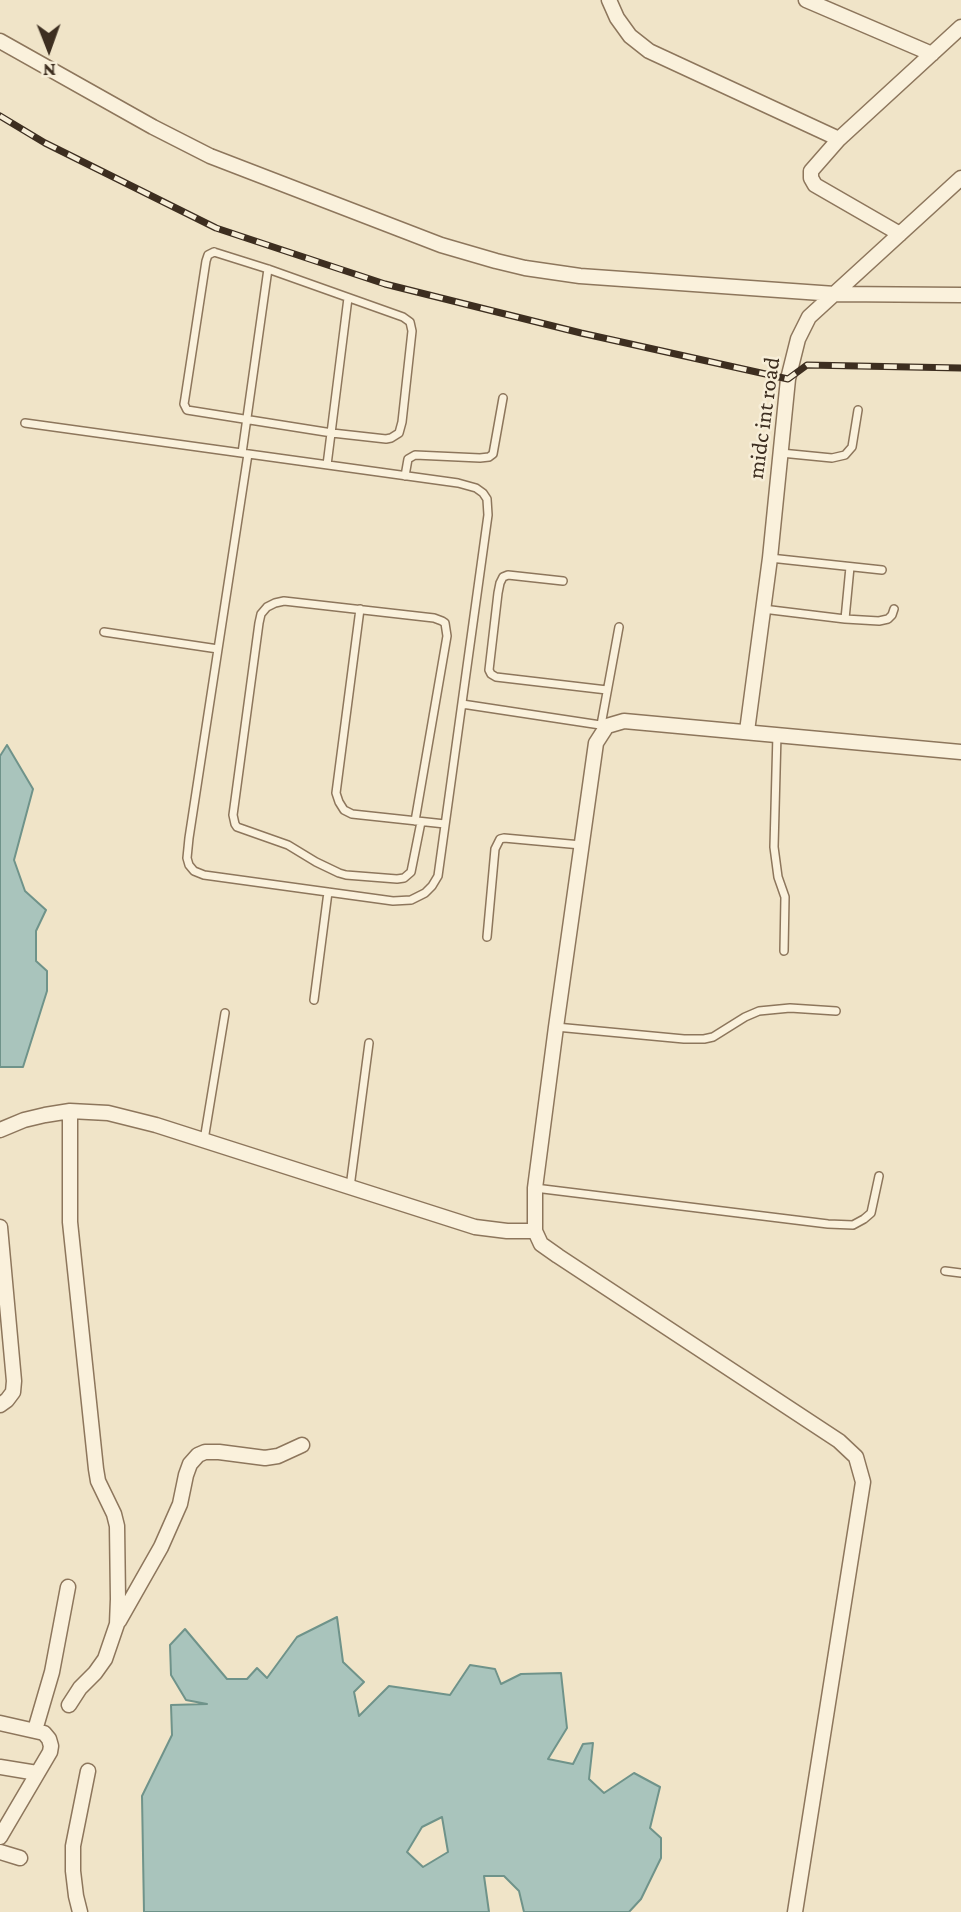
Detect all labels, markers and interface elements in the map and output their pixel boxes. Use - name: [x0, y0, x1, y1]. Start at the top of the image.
- north arrow: [14, 14, 84, 84]
- text: N: [43, 60, 56, 81]
- street label: midc int road: [742, 355, 786, 481]

